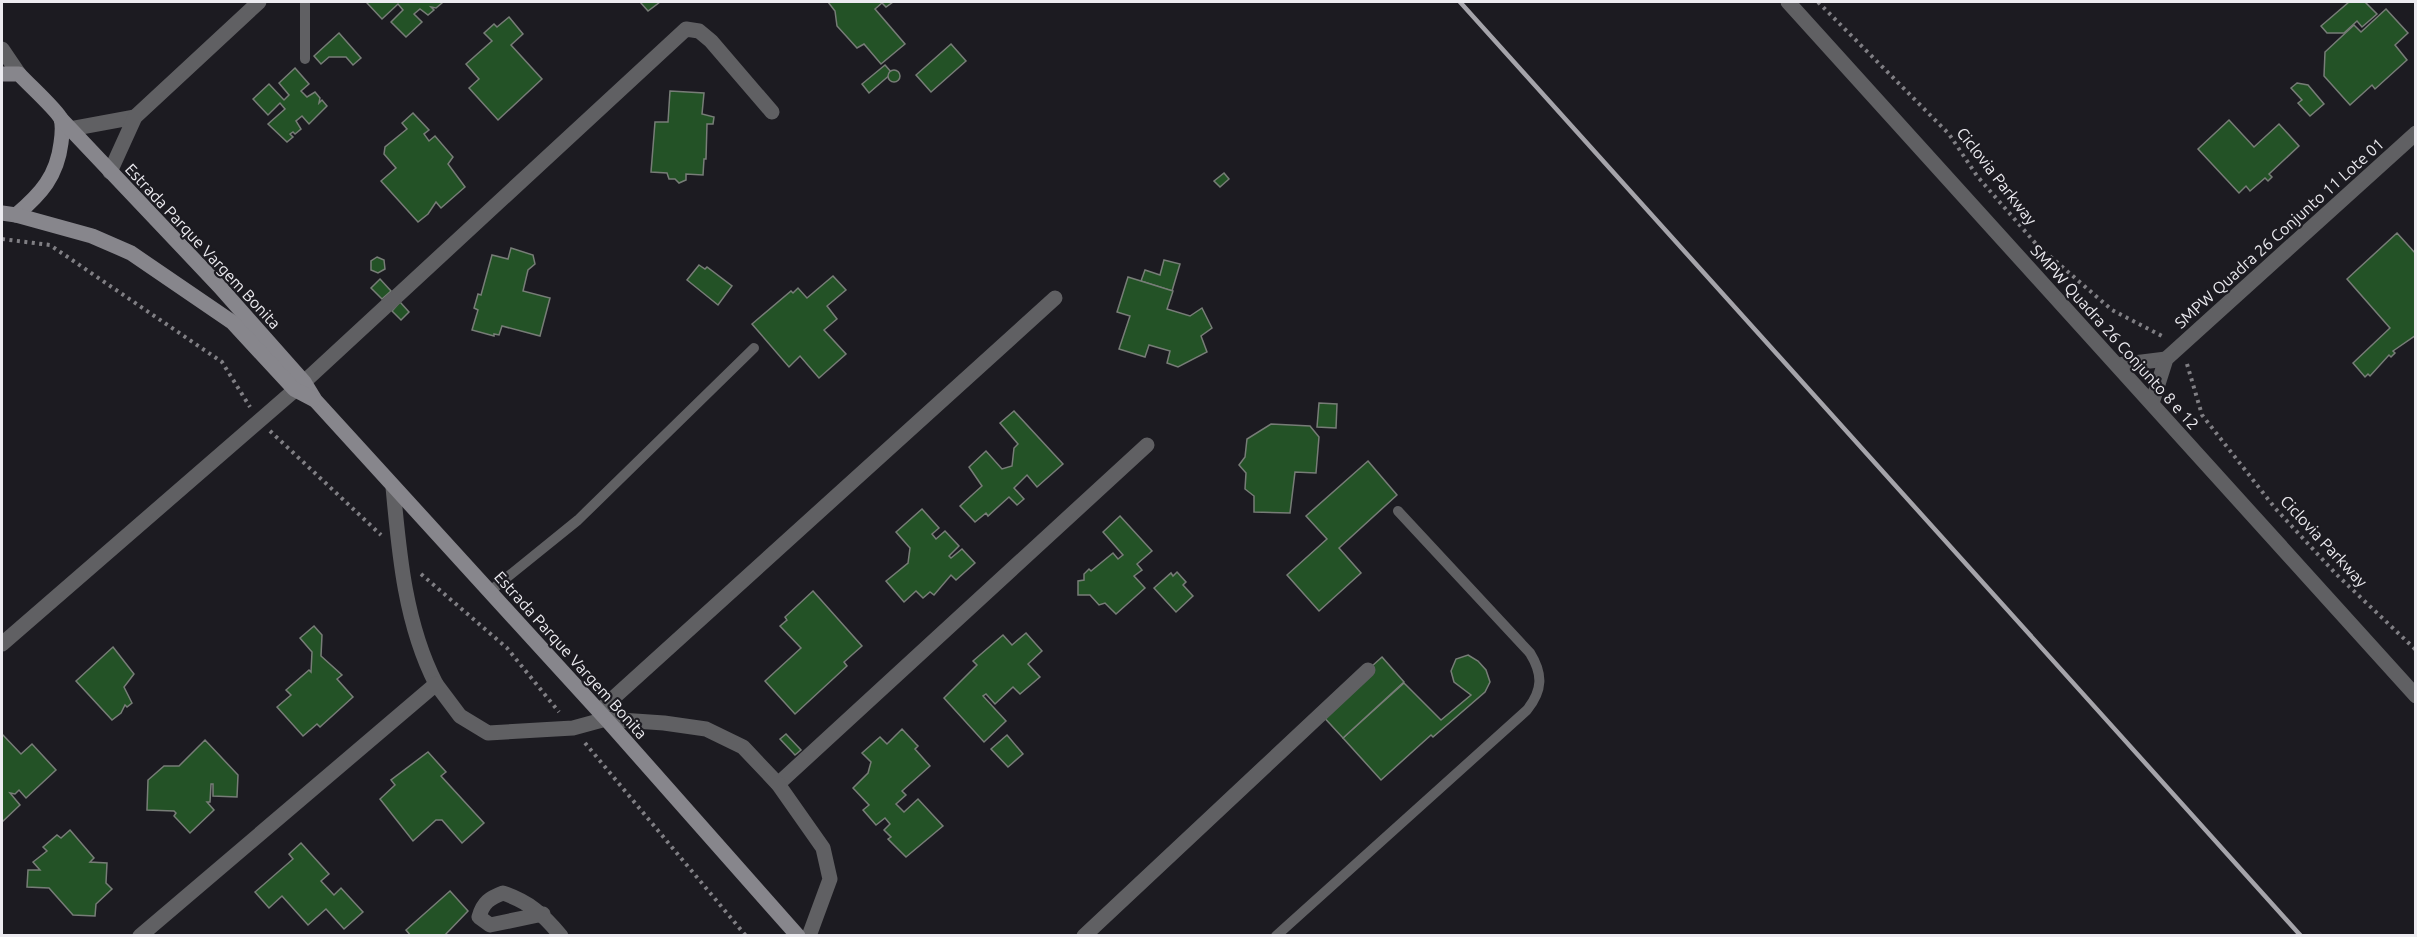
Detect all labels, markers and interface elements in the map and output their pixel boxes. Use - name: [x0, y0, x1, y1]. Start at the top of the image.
- street label: Ciclovia Parkway: [1953, 124, 2041, 228]
- street label: SMPW Quadra 26 Conjunto 11 Lote 01: [2171, 134, 2387, 332]
- street label: Estrada Parque Vargem Bonita: [122, 160, 284, 332]
- street label: SMPW Quadra 26 Conjunto 8 e 12: [2027, 241, 2203, 433]
- street label: Ciclovia Parkway: [2277, 492, 2371, 591]
- street label: Estrada Parque Vargem Bonita: [491, 568, 651, 742]

